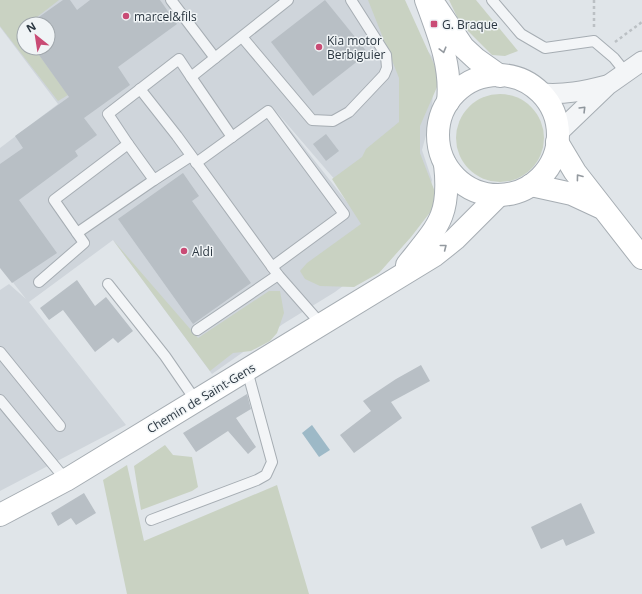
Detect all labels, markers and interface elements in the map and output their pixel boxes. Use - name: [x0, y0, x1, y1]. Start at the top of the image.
- place label: marcel&fils: [134, 8, 197, 25]
- marker: marcel&fils: [121, 11, 131, 21]
- north arrow: [16, 16, 56, 56]
- place label: G. Braque: [442, 16, 498, 33]
- text: N: [23, 18, 38, 36]
- marker: G. Braque: [429, 19, 439, 29]
- place label: Kia motor Berbiguier: [327, 32, 385, 63]
- marker: Kia motor Berbiguier: [314, 42, 324, 52]
- one-way arrow: [438, 46, 447, 53]
- one-way arrow: [578, 107, 586, 114]
- one-way arrow: [576, 174, 583, 181]
- place label: Aldi: [192, 243, 213, 260]
- one-way arrow: [440, 245, 447, 252]
- marker: Aldi: [179, 246, 189, 256]
- street label: Chemin de Saint-Gens: [144, 359, 259, 437]

